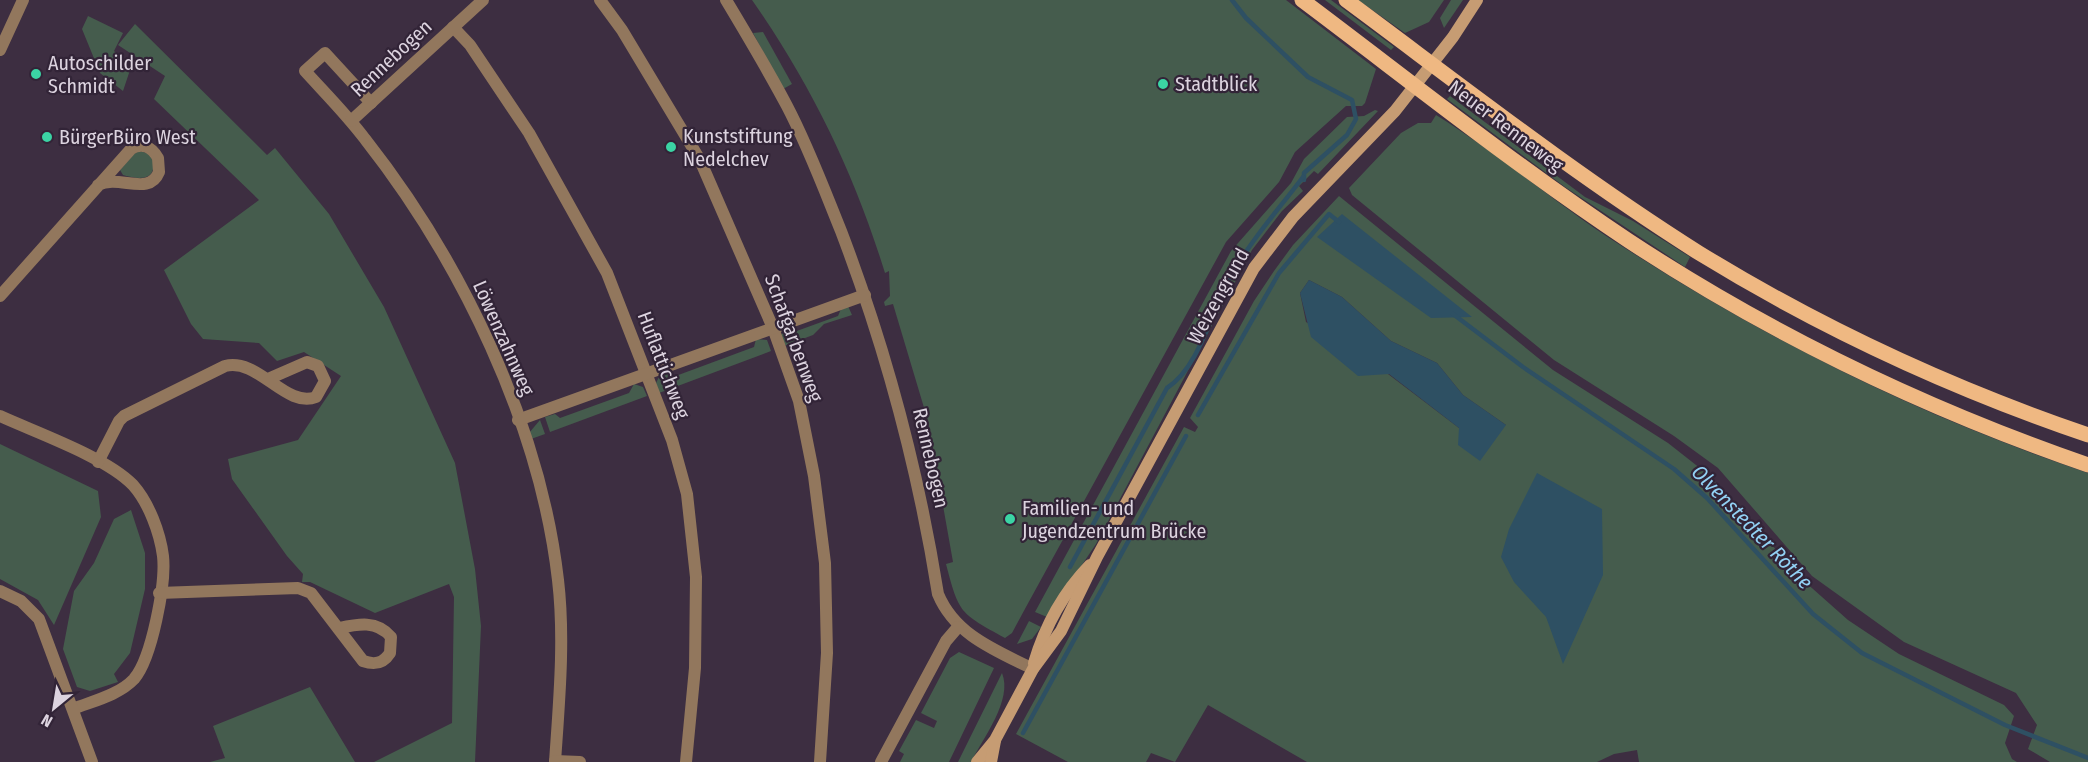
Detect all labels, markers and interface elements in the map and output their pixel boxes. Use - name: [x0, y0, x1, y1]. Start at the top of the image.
- street label: Rennebogen: [345, 14, 437, 102]
- place label: Autoschilder Schmidt: [48, 51, 151, 98]
- marker: Autoschilder Schmidt: [29, 67, 43, 81]
- place label: Stadtblick: [1175, 72, 1258, 96]
- street label: Neuer Renneweg: [1444, 75, 1569, 177]
- marker: Stadtblick: [1156, 77, 1170, 91]
- place label: Kunststiftung Nedelchev: [683, 124, 793, 171]
- place label: BürgerBüro West: [59, 125, 196, 149]
- marker: BürgerBüro West: [40, 130, 54, 144]
- marker: Kunststiftung Nedelchev: [664, 140, 678, 154]
- street label: Weizengrund: [1182, 244, 1254, 348]
- street label: Schafgarbenweg: [760, 271, 828, 406]
- street label: Löwenzahnweg: [468, 277, 540, 400]
- street label: Huflattichweg: [633, 308, 696, 423]
- street label: Rennebogen: [908, 406, 954, 510]
- water label: Olvenstedter Röthe: [1686, 459, 1818, 595]
- place label: Familien- und Jugendzentrum Brücke: [1022, 496, 1206, 543]
- marker: Familien- und Jugendzentrum Brücke: [1003, 512, 1017, 526]
- north arrow: [24, 678, 84, 738]
- text: N: [38, 710, 56, 731]

